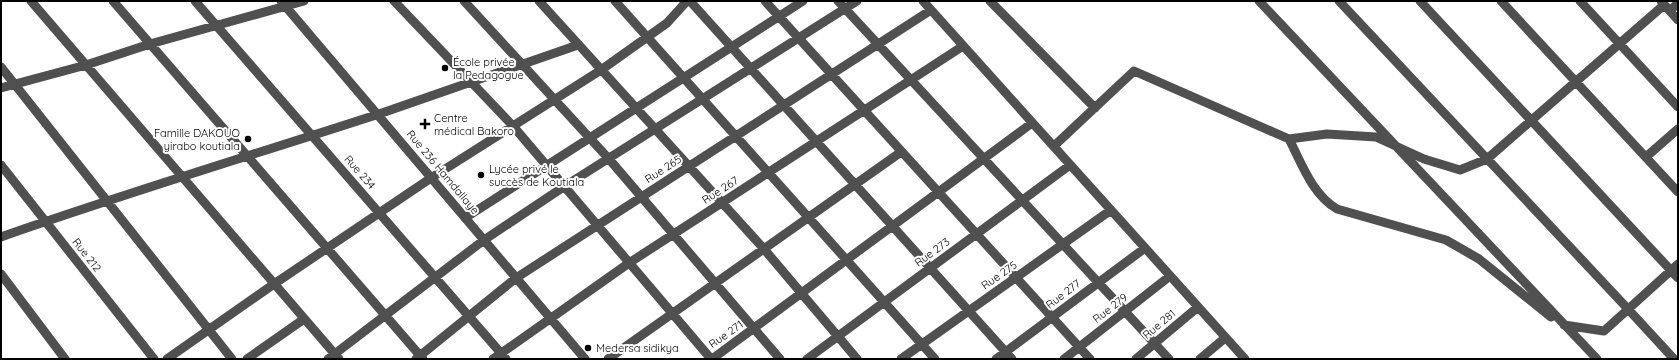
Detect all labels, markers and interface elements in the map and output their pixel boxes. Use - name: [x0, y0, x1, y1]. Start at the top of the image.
- place label: École privée la Pedagogue: [453, 55, 524, 82]
- marker: École privée la Pedagogue: [440, 63, 450, 73]
- place label: Centre médical Bakoro: [434, 111, 514, 138]
- marker: Centre médical Bakoro: [419, 118, 431, 130]
- place label: Famille DAKOUO yirabo koutiala: [154, 126, 240, 153]
- street label: Rue 236 Hamdallaye: [404, 127, 482, 217]
- marker: Famille DAKOUO yirabo koutiala: [243, 134, 253, 144]
- street label: Rue 234: [341, 152, 379, 192]
- street label: Rue 265: [642, 152, 684, 186]
- place label: Lycée privé le succès de Koutiala: [489, 162, 584, 189]
- marker: Lycée privé le succès de Koutiala: [476, 170, 486, 180]
- street label: Rue 267: [699, 173, 741, 207]
- street label: Rue 273: [912, 234, 952, 269]
- street label: Rue 212: [69, 235, 105, 275]
- street label: Rue 275: [978, 258, 1020, 292]
- street label: Rue 277: [1043, 276, 1083, 312]
- street label: Rue 279: [1090, 290, 1130, 326]
- street label: Rue 281: [1140, 306, 1178, 342]
- street label: Rue 271: [706, 317, 746, 351]
- place label: Medersa sidikya: [596, 341, 679, 355]
- marker: Medersa sidikya: [583, 343, 593, 353]

